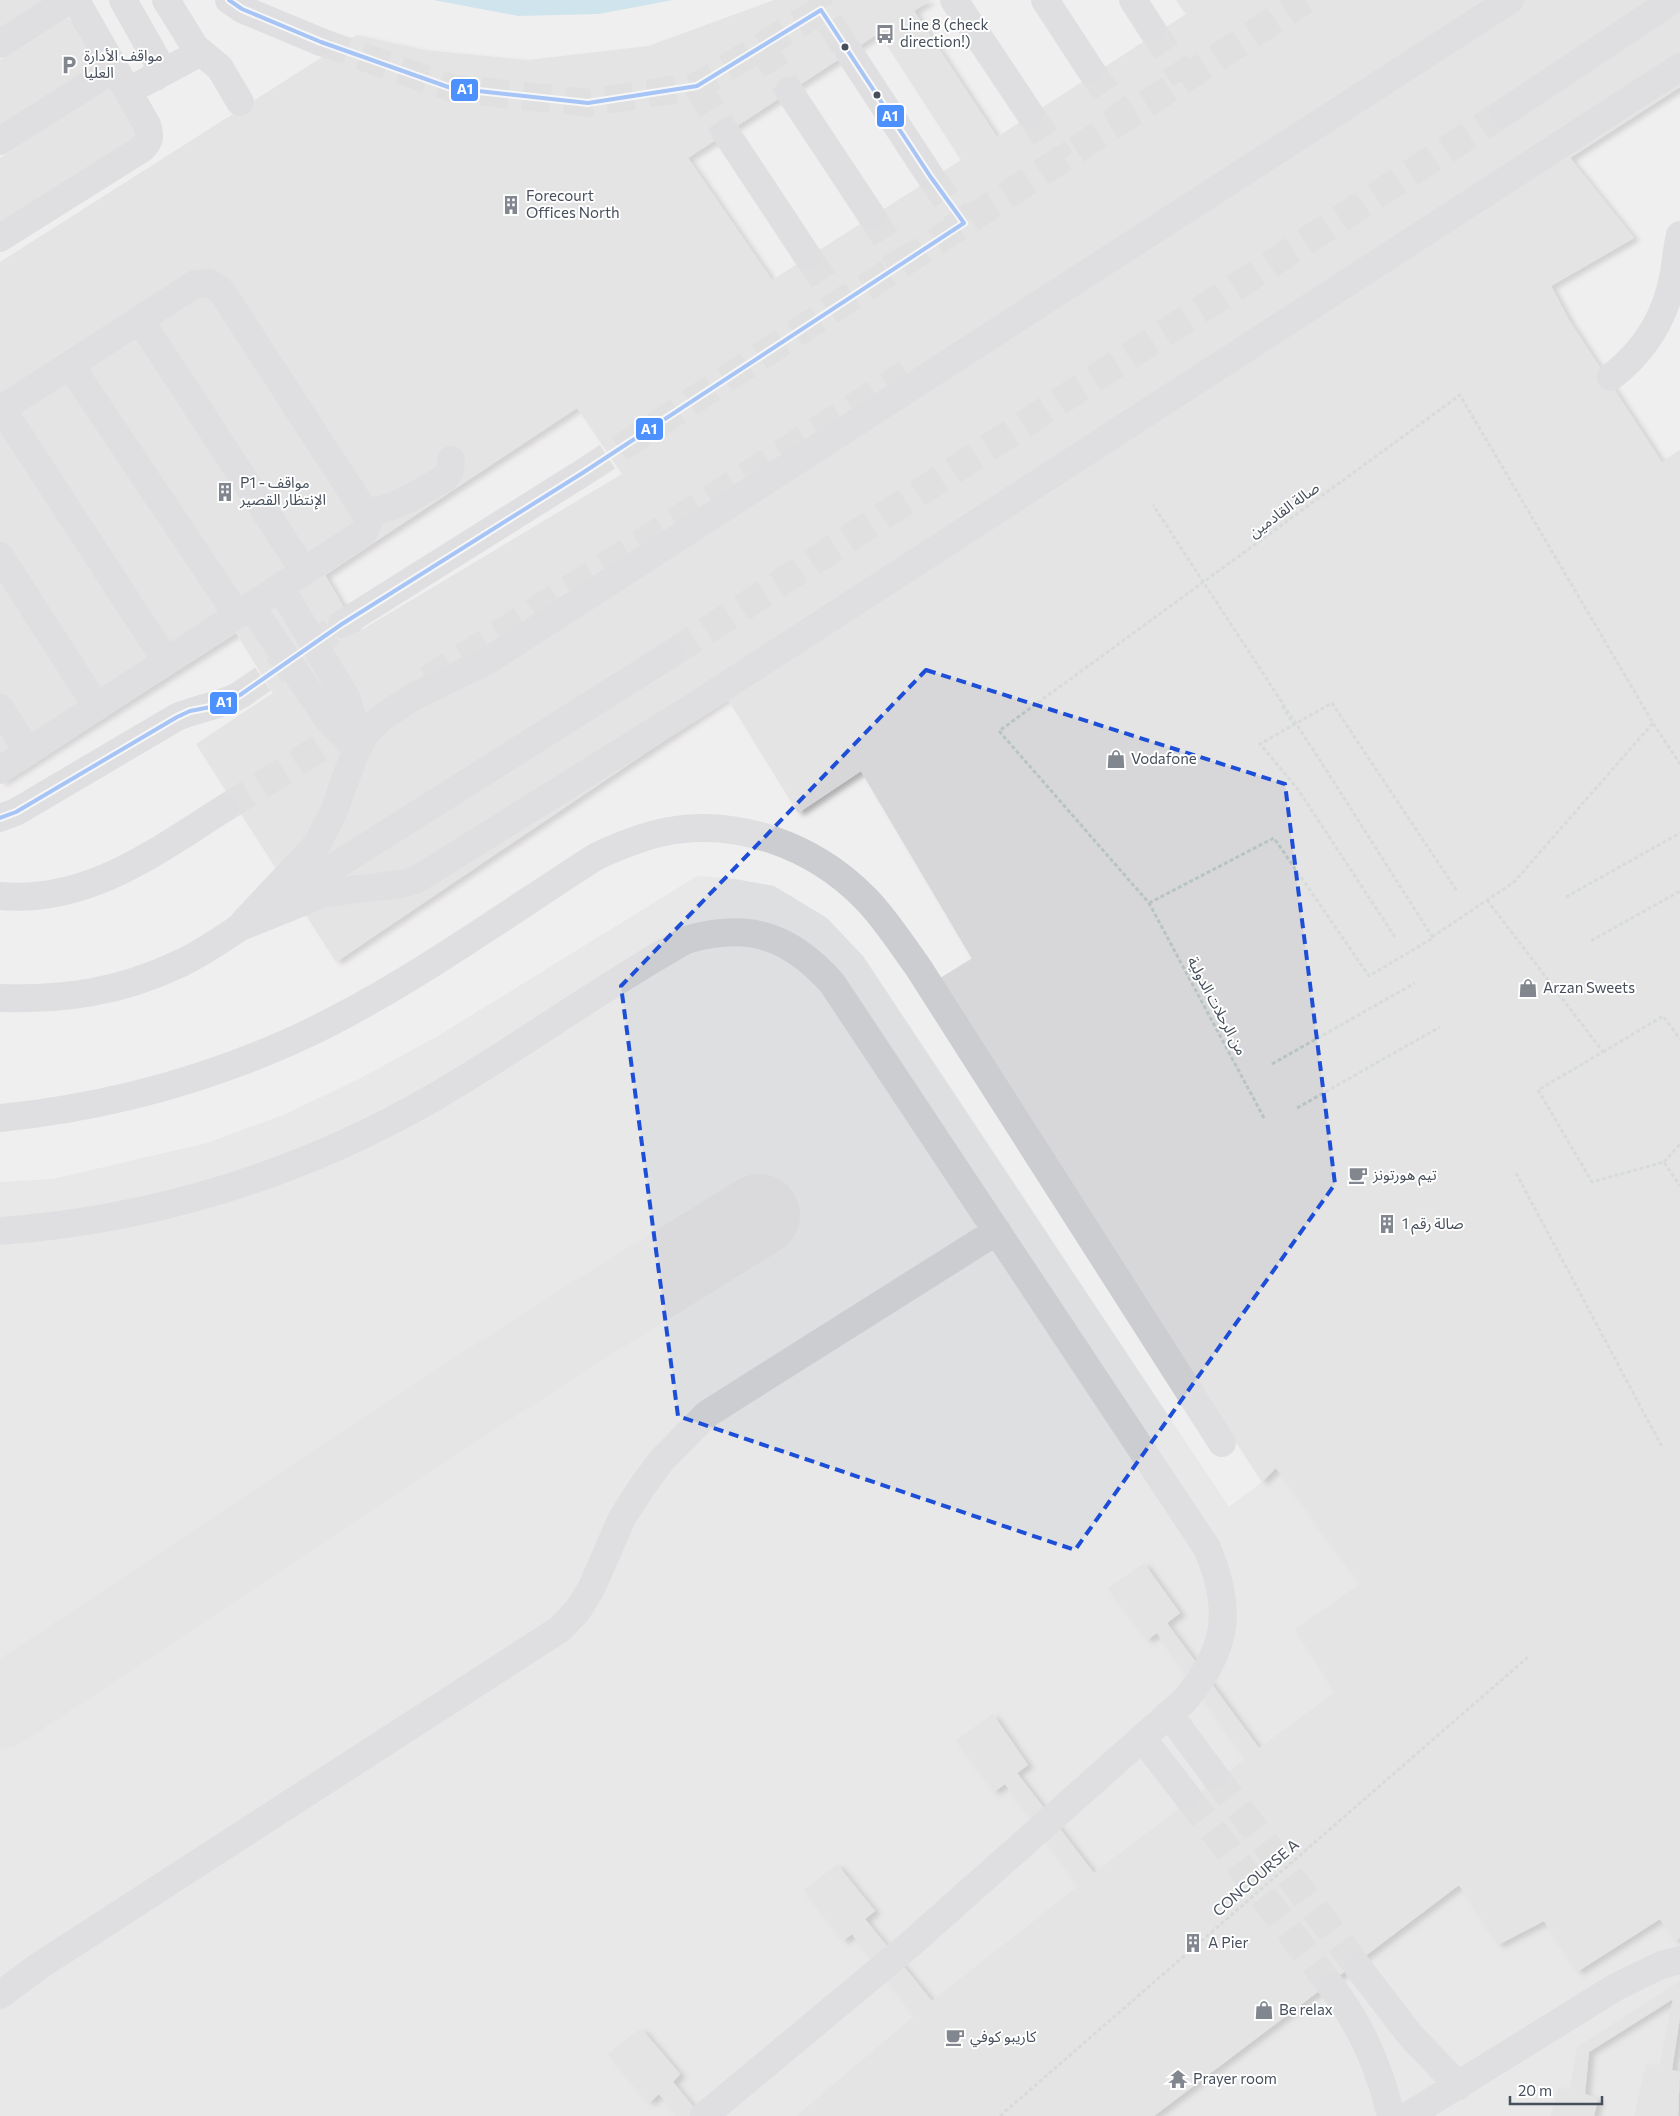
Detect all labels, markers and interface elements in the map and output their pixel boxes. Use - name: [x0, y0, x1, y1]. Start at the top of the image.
- place label: Line 8 (check direction!): [900, 15, 989, 50]
- bus stop icon: Line 8 (check direction!): [874, 23, 896, 45]
- unlabelled marker: [840, 42, 850, 52]
- place label: مواقف الأدارة العليا: [84, 46, 163, 81]
- parking icon: مواقف الأدارة العليا: [58, 54, 80, 76]
- line badge: A1: [450, 78, 479, 102]
- text: A1: [457, 80, 473, 97]
- unlabelled marker: [872, 90, 882, 100]
- line badge: A1: [876, 104, 905, 128]
- text: A1: [882, 107, 898, 124]
- place label: Forecourt Offices North: [526, 186, 620, 221]
- building icon: Forecourt Offices North: [500, 194, 522, 216]
- line badge: A1: [635, 417, 664, 441]
- text: A1: [641, 420, 657, 437]
- place label: P1 - مواقف الإنتظار القصير: [239, 473, 326, 510]
- street label: صالة القادمين: [1245, 478, 1323, 542]
- building icon: P1 - مواقف الإنتظار القصير: [214, 481, 236, 503]
- line badge: A1: [209, 691, 238, 715]
- text: A1: [216, 693, 232, 710]
- shop icon: Vodafone: [1105, 748, 1127, 770]
- place label: Vodafone: [1131, 749, 1197, 767]
- street label: من الرحلات الدولية: [1183, 953, 1251, 1058]
- shop icon: Arzan Sweets: [1517, 977, 1539, 999]
- place label: Arzan Sweets: [1543, 978, 1635, 996]
- cafe icon: تيم هورتونز: [1347, 1164, 1369, 1186]
- place label: تيم هورتونز: [1372, 1165, 1437, 1186]
- building icon: صالة رقم 1: [1376, 1213, 1398, 1235]
- place label: صالة رقم 1: [1402, 1214, 1463, 1235]
- street label: CONCOURSE A: [1209, 1835, 1302, 1920]
- building icon: A Pier: [1182, 1932, 1204, 1954]
- place label: A Pier: [1208, 1933, 1248, 1951]
- shop icon: Be relax: [1253, 1999, 1275, 2021]
- place label: Be relax: [1279, 2000, 1333, 2018]
- cafe icon: كاريبو كوفي: [944, 2026, 966, 2048]
- place label: كاريبو كوفي: [970, 2027, 1037, 2048]
- temple icon: Prayer room: [1167, 2068, 1189, 2090]
- place label: Prayer room: [1193, 2069, 1277, 2087]
- scale bar: [1510, 2074, 1602, 2106]
- text: 20 m: [1518, 2081, 1552, 2099]

